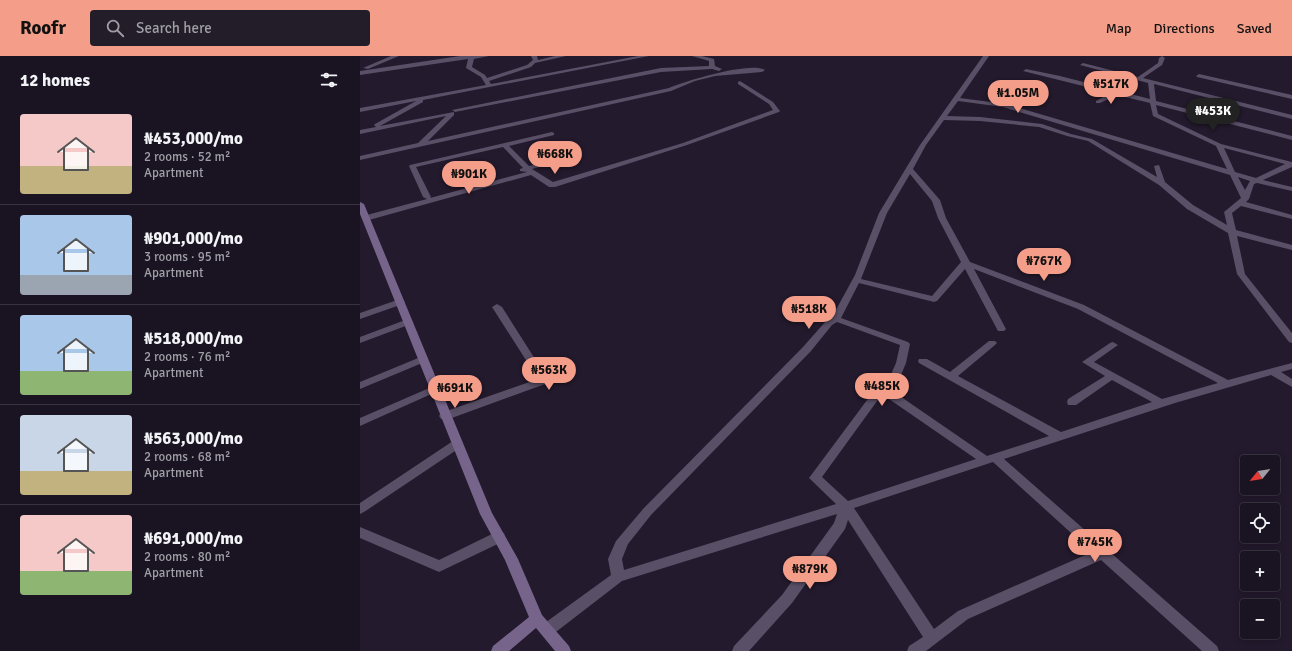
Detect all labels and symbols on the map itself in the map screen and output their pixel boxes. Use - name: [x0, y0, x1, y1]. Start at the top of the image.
- pin: ₦517K: [1083, 71, 1139, 105]
- pin: ₦1.05M: [985, 80, 1051, 114]
- pin: ₦453K: [1185, 98, 1241, 132]
- pin: ₦668K: [527, 141, 583, 175]
- pin: ₦901K: [441, 161, 497, 195]
- pin: ₦767K: [1016, 248, 1072, 282]
- pin: ₦518K: [781, 296, 837, 330]
- pin: ₦563K: [521, 357, 577, 391]
- pin: ₦485K: [854, 373, 910, 407]
- pin: ₦691K: [427, 375, 483, 409]
- north arrow: [1240, 455, 1280, 495]
- pin: ₦745K: [1067, 529, 1123, 563]
- pin: ₦879K: [782, 556, 838, 590]

